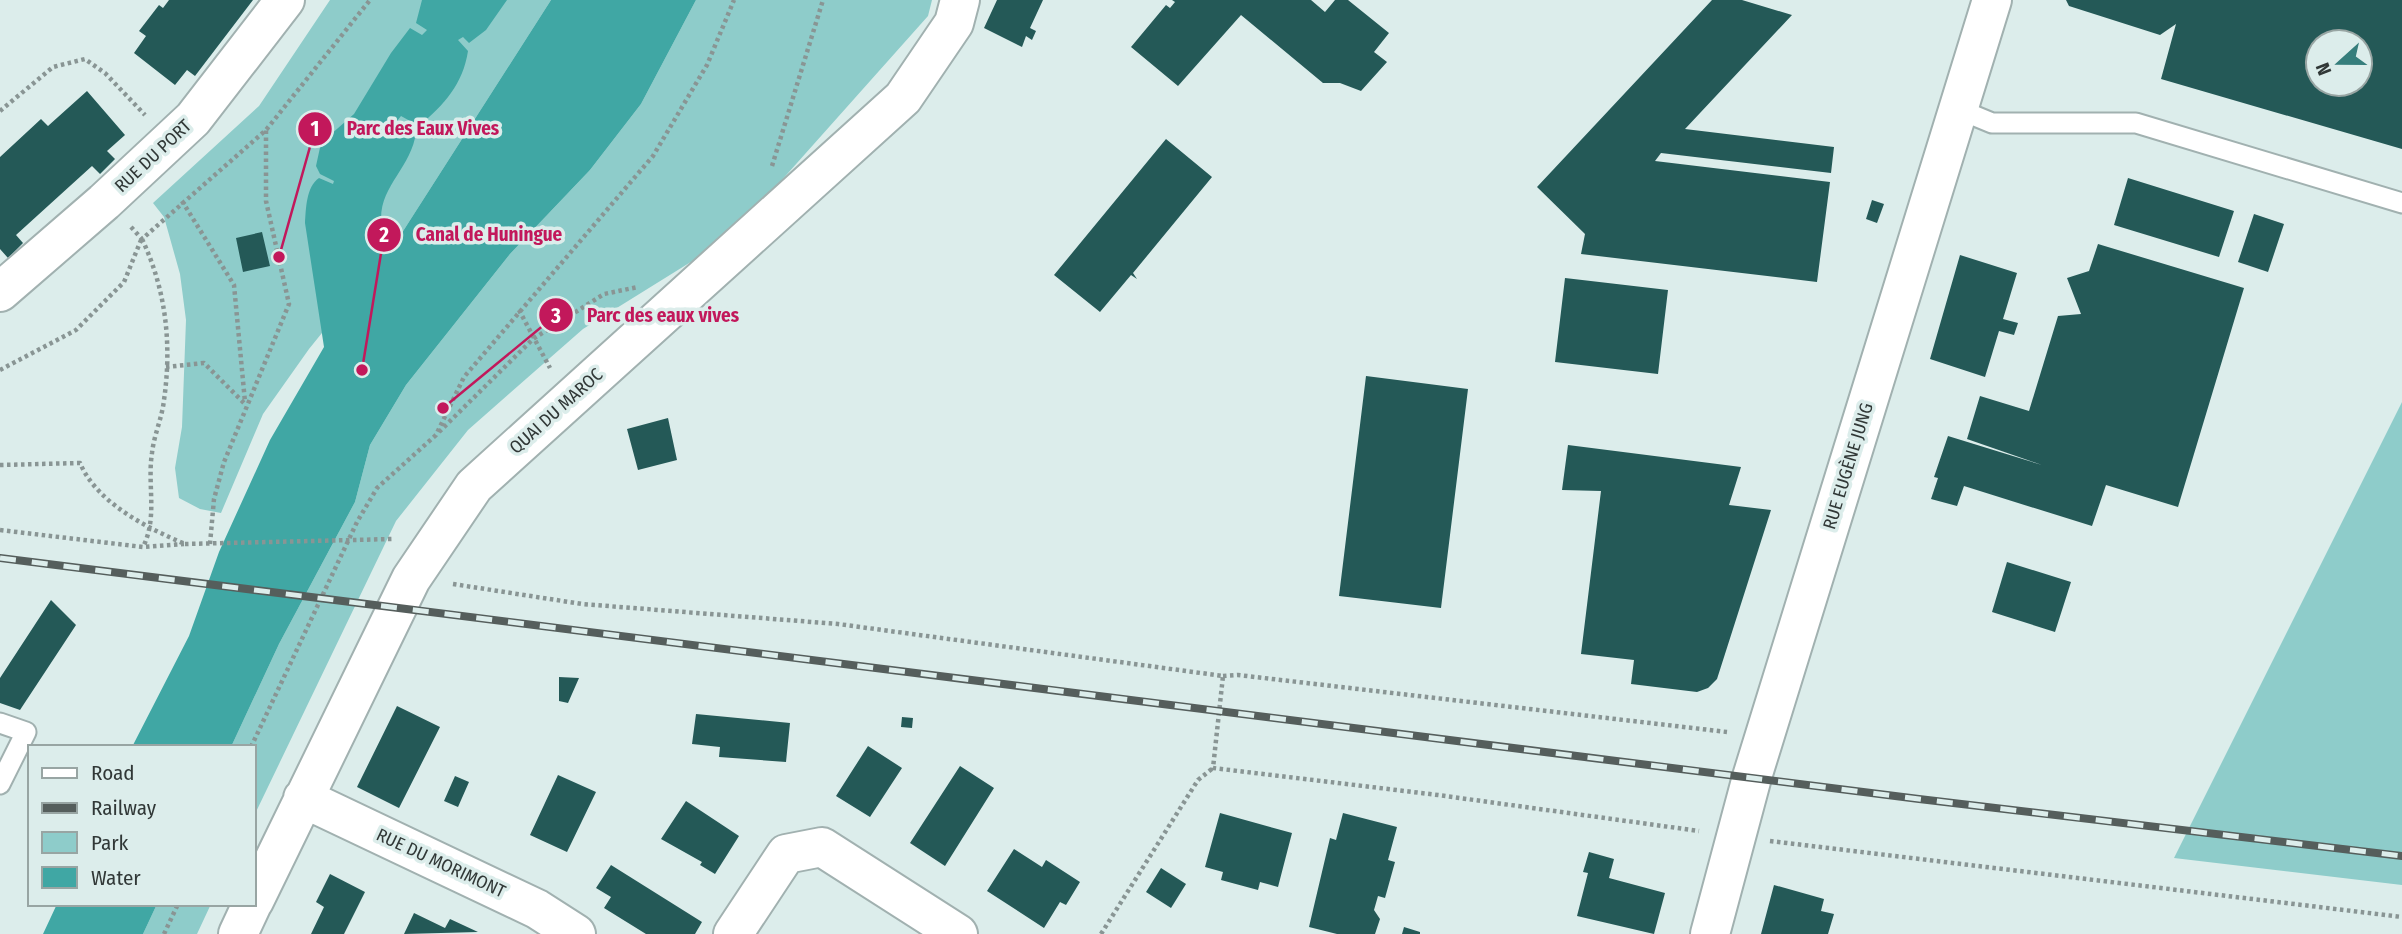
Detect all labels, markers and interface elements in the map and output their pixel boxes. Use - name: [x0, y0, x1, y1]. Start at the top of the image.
- north arrow: [2304, 28, 2374, 98]
- text: N: [2311, 59, 2336, 78]
- callout: Parc des Eaux Vives: [298, 109, 513, 149]
- street label: RUE DU PORT: [110, 115, 196, 197]
- text: 1: [311, 116, 319, 142]
- text: Parc des Eaux Vives: [347, 117, 500, 140]
- callout: Canal de Huningue: [367, 215, 576, 255]
- text: 2: [378, 222, 389, 248]
- text: Canal de Huningue: [416, 223, 563, 246]
- callout: Parc des eaux vives: [538, 295, 753, 335]
- text: 3: [550, 303, 561, 329]
- text: Parc des eaux vives: [587, 304, 740, 327]
- street label: QUAI DU MAROC: [505, 363, 607, 459]
- street label: RUE EUGÈNE JUNG: [1817, 400, 1878, 532]
- legend: [28, 745, 256, 906]
- text: Road: [91, 760, 135, 786]
- text: Railway: [91, 795, 157, 821]
- street label: RUE DU MORIMONT: [373, 823, 510, 903]
- text: Park: [91, 830, 129, 856]
- text: Water: [91, 865, 141, 891]

